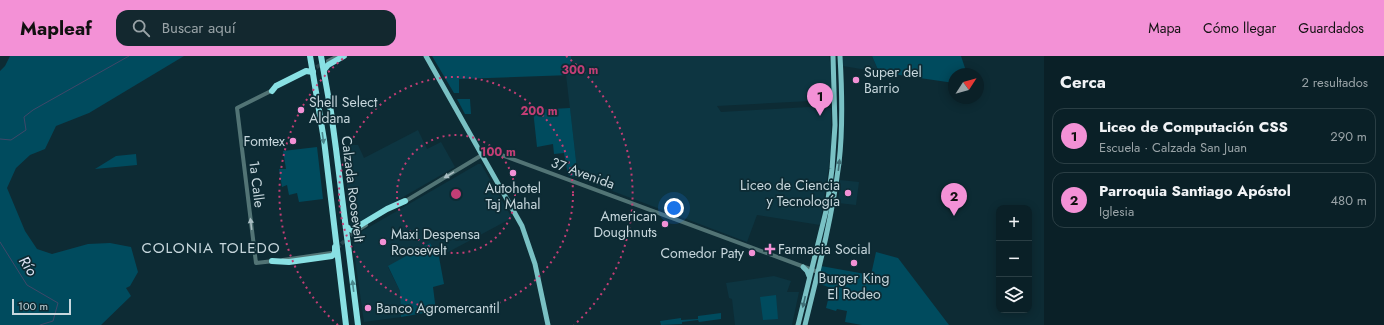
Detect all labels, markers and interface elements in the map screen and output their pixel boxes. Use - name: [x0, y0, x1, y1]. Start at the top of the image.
- search box: [116, 10, 396, 46]
- text: Mapleaf: [20, 15, 92, 42]
- icon: search: [130, 17, 152, 39]
- text: Buscar aquí: [162, 17, 236, 39]
- text: Mapa: [1148, 18, 1181, 38]
- text: Cómo llegar: [1203, 18, 1276, 38]
- text: Guardados: [1298, 18, 1364, 38]
- text: 300 m: [562, 61, 599, 79]
- place label: Super del Barrio: [864, 62, 922, 98]
- north arrow: [948, 68, 984, 104]
- text: Cerca: [1060, 70, 1106, 94]
- text: 2 resultados: [1302, 73, 1368, 92]
- marker: Super del Barrio: [851, 75, 861, 85]
- pin: 1: [807, 83, 833, 116]
- place label: Shell Select Aldana: [309, 92, 378, 128]
- text: 200 m: [520, 102, 558, 120]
- marker: Shell Select Aldana: [296, 105, 306, 115]
- text: Liceo de Computación CSS: [1099, 116, 1288, 138]
- text: 1: [1071, 127, 1077, 146]
- text: 290 m: [1330, 127, 1367, 146]
- place label: Fomtex: [244, 131, 285, 151]
- one-way arrow: [320, 132, 326, 144]
- street label: Calzada Roosevelt: [337, 135, 370, 244]
- marker: Fomtex: [288, 136, 298, 146]
- text: Escuela · Calzada San Juan: [1099, 138, 1247, 157]
- text: 100 m: [480, 143, 516, 161]
- street label: 37 Avenida: [548, 152, 618, 194]
- street label: 1a Calle: [244, 159, 270, 209]
- one-way arrow: [835, 159, 842, 171]
- marker: Autohotel Taj Mahal: [508, 168, 518, 178]
- one-way arrow: [443, 172, 455, 179]
- place label: Liceo de Ciencia y Tecnología: [740, 175, 840, 211]
- place label: Autohotel Taj Mahal: [485, 178, 541, 214]
- text: Parroquia Santiago Apóstol: [1099, 180, 1291, 202]
- pin: 2: [941, 183, 967, 216]
- centre of rings: [449, 187, 463, 201]
- marker: Liceo de Ciencia y Tecnología: [843, 188, 853, 198]
- text: 2: [1070, 191, 1078, 210]
- text: 480 m: [1330, 191, 1367, 210]
- your location: [664, 198, 684, 218]
- text: Iglesia: [1099, 202, 1134, 221]
- map controls: [996, 205, 1032, 313]
- button: +: [996, 205, 1032, 241]
- place label: American Doughnuts: [593, 206, 657, 242]
- one-way arrow: [248, 218, 255, 230]
- marker: American Doughnuts: [660, 219, 670, 229]
- place label: Maxi Despensa Roosevelt: [391, 224, 480, 260]
- district label: COLONIA TOLEDO: [141, 237, 281, 259]
- marker: Maxi Despensa Roosevelt: [378, 237, 388, 247]
- place label: Farmacia Social: [778, 239, 871, 259]
- button: −: [996, 241, 1032, 277]
- place label: Comedor Paty: [661, 243, 745, 263]
- marker: Farmacia Social: [765, 244, 775, 254]
- marker: Comedor Paty: [747, 248, 757, 258]
- water label: Río: [13, 252, 43, 280]
- marker: Burger King El Rodeo: [849, 258, 859, 268]
- place label: Burger King El Rodeo: [819, 268, 889, 304]
- button: layers: [996, 277, 1032, 313]
- one-way arrow: [350, 280, 356, 292]
- one-way arrow: [801, 296, 807, 308]
- scale bar: [12, 297, 71, 316]
- text: 100 m: [18, 298, 48, 314]
- place label: Banco Agromercantil: [376, 298, 500, 318]
- marker: Banco Agromercantil: [363, 303, 373, 313]

